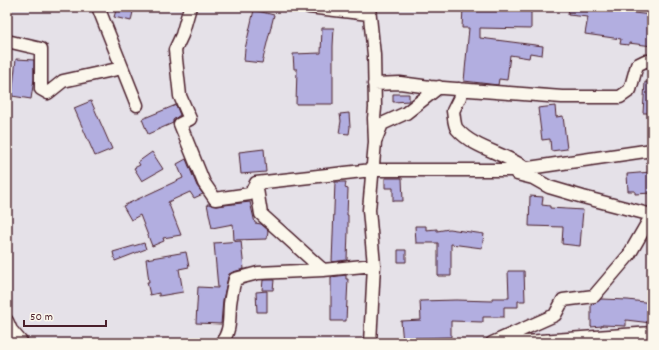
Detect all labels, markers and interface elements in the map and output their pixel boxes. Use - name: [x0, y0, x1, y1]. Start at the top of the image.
- scale bar: [24, 302, 106, 328]
- text: 50 m: [30, 309, 53, 326]

